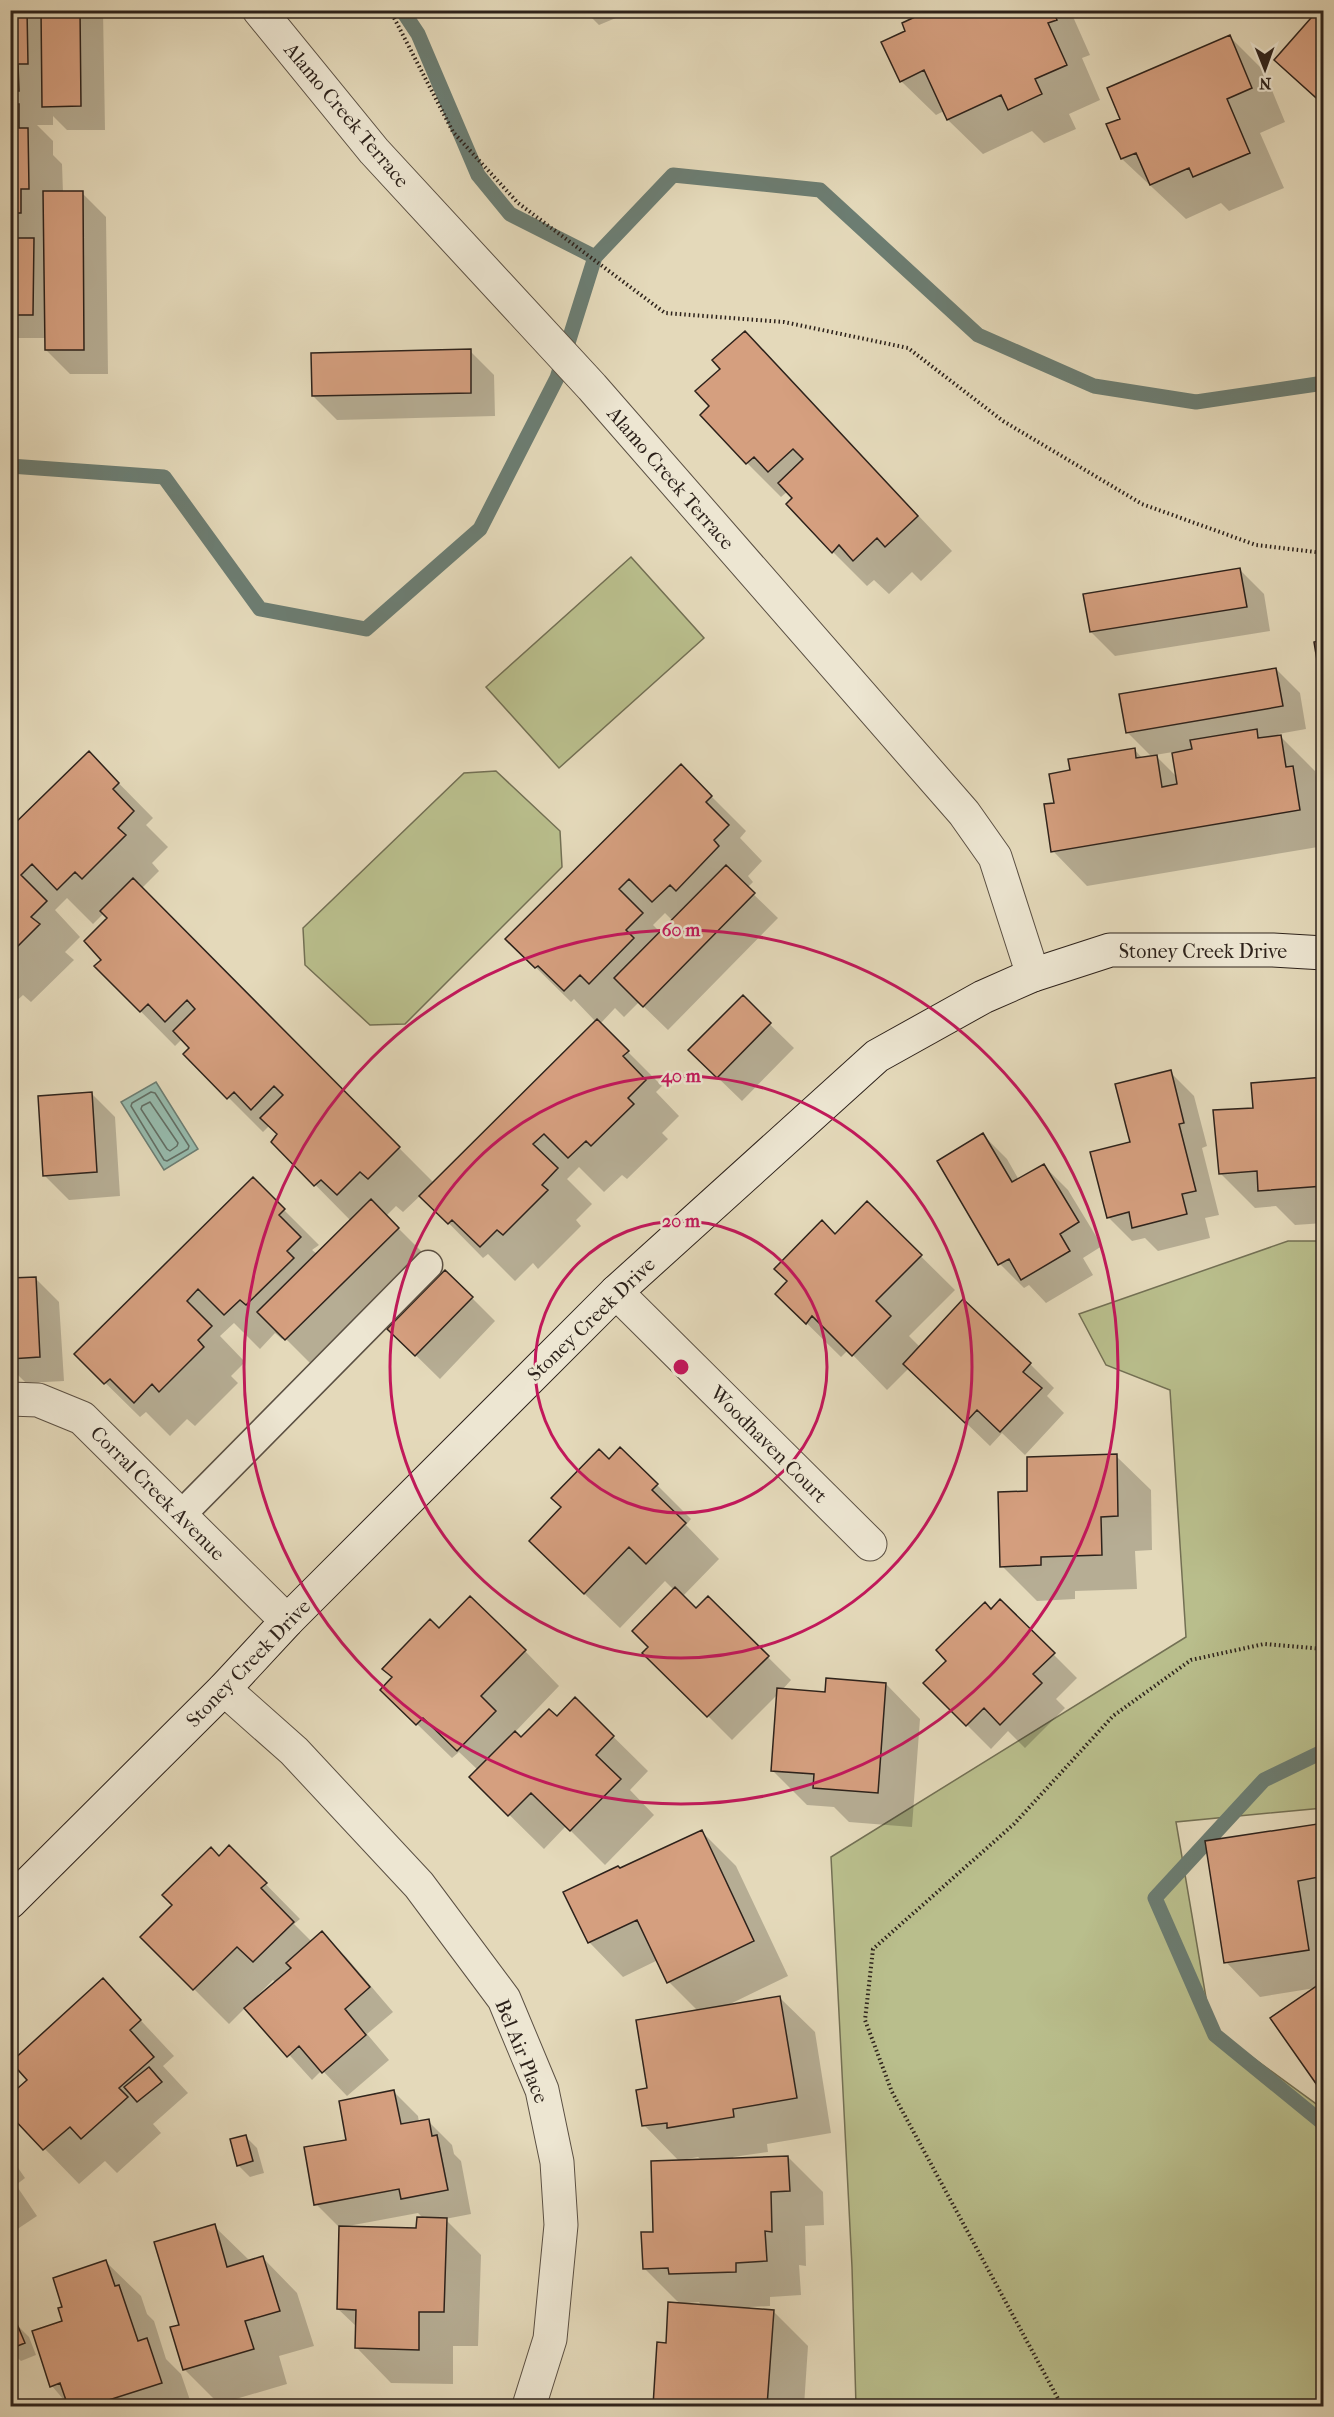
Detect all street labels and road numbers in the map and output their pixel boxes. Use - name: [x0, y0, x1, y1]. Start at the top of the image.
- street label: Alamo Creek Terrace: [279, 38, 414, 192]
- street label: Alamo Creek Terrace: [602, 402, 739, 554]
- street label: Stoney Creek Drive: [1119, 940, 1287, 963]
- street label: Stoney Creek Drive: [523, 1252, 660, 1386]
- street label: Woodhaven Court: [705, 1381, 832, 1507]
- street label: Corral Creek Avenue: [86, 1422, 230, 1565]
- street label: Stoney Creek Drive: [182, 1595, 315, 1732]
- street label: Bel Air Place: [490, 1996, 553, 2107]

